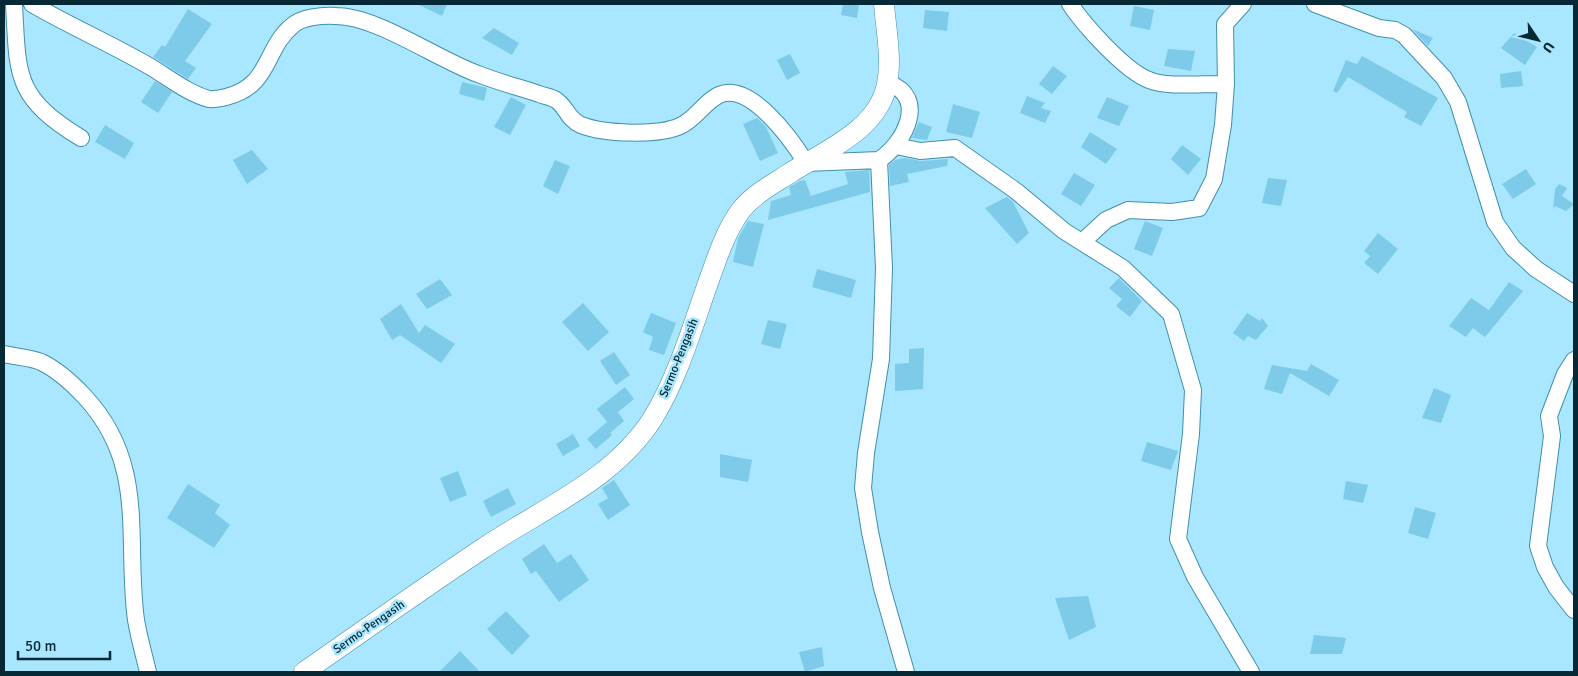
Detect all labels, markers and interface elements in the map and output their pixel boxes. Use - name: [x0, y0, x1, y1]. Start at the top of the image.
- north arrow: [1513, 15, 1563, 65]
- text: U: [1539, 38, 1558, 56]
- street label: Sermo-Pengasih: [656, 316, 702, 400]
- street label: Sermo-Pengasih: [330, 597, 408, 657]
- scale bar: [18, 628, 110, 660]
- text: 50 m: [25, 637, 56, 655]

